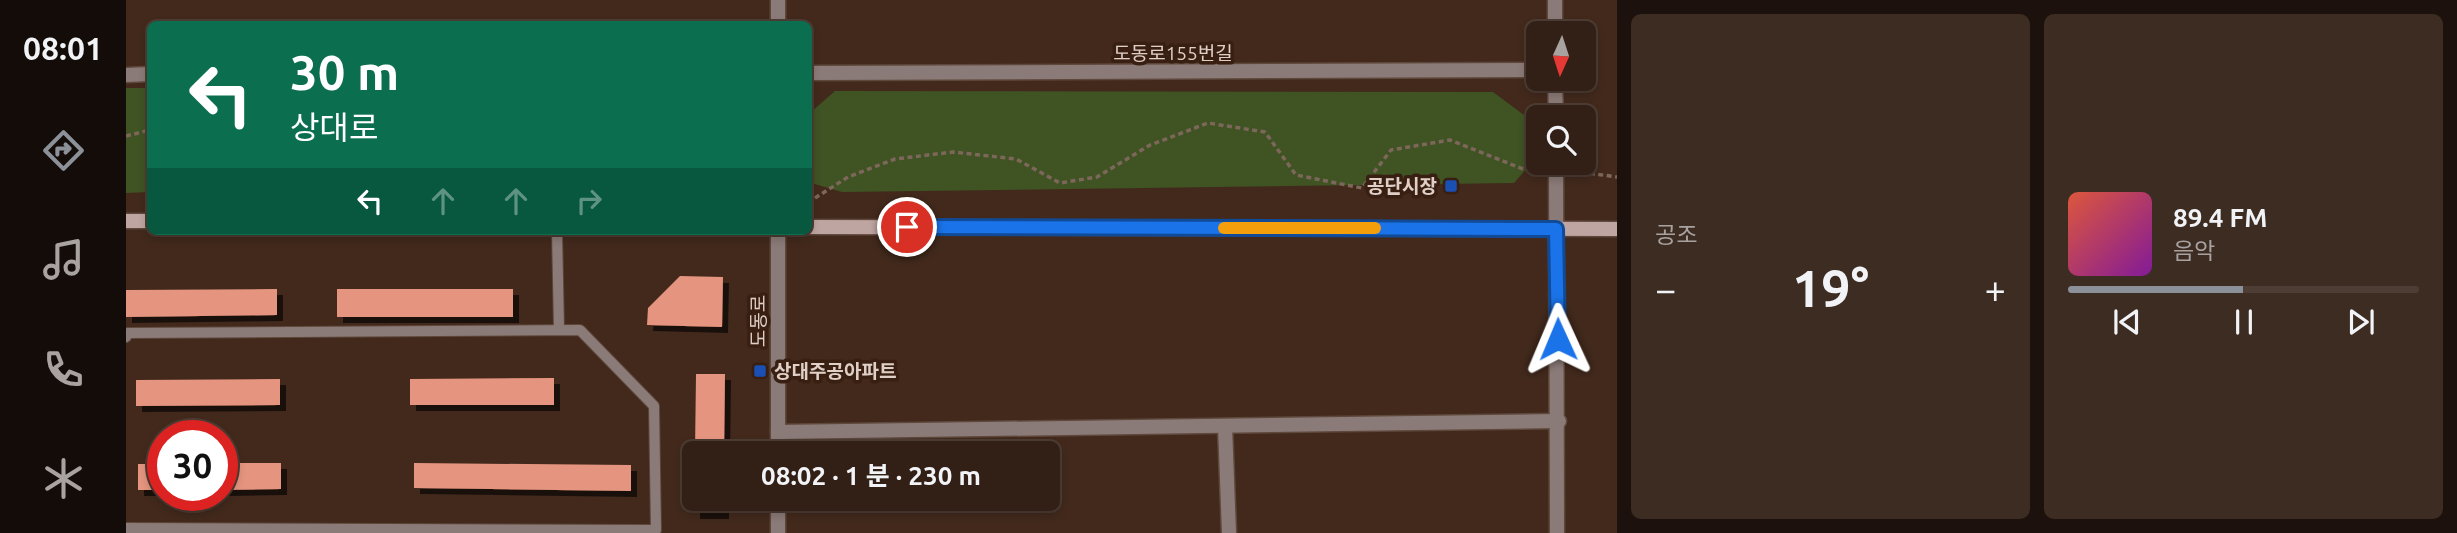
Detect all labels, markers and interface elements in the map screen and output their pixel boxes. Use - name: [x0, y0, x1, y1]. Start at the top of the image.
- north arrow: [1526, 21, 1596, 91]
- map controls: [1526, 21, 1596, 175]
- text: 08:01: [23, 30, 103, 66]
- street label: 도동로155번길: [1113, 42, 1233, 64]
- text: 30 m: [290, 44, 399, 99]
- icon: left: [175, 49, 266, 140]
- button: search: [1526, 105, 1596, 175]
- text: 상대로: [290, 109, 378, 145]
- icon: directions: [39, 126, 88, 175]
- place label: 공단시장: [1367, 175, 1437, 197]
- marker: 공단시장: [1443, 178, 1459, 194]
- icon: left: [351, 182, 389, 220]
- icon: ahead: [424, 182, 462, 220]
- icon: ahead: [497, 182, 535, 220]
- icon: right: [570, 182, 608, 220]
- pin: [877, 197, 937, 257]
- text: 89.4 FM: [2173, 203, 2267, 232]
- icon: arrive: [888, 208, 926, 246]
- text: 공조: [1655, 222, 1697, 247]
- icon: music: [39, 235, 88, 284]
- text: 음악: [2173, 238, 2215, 263]
- text: 19°: [1792, 259, 1869, 317]
- text: −: [1655, 268, 1676, 310]
- text: +: [1985, 268, 2006, 310]
- street label: 도동로: [747, 295, 769, 347]
- position arrow: [1521, 302, 1595, 376]
- icon: previous: [2108, 303, 2146, 341]
- icon: pause: [2225, 303, 2263, 341]
- icon: next: [2342, 303, 2380, 341]
- icon: phone: [39, 345, 88, 394]
- place label: 상대주공아파트: [774, 360, 896, 382]
- marker: 상대주공아파트: [752, 363, 768, 379]
- speed limit sign: 30: [147, 420, 238, 511]
- icon: climate: [39, 454, 88, 503]
- text: 08:02 · 1 분 · 230 m: [761, 461, 981, 490]

